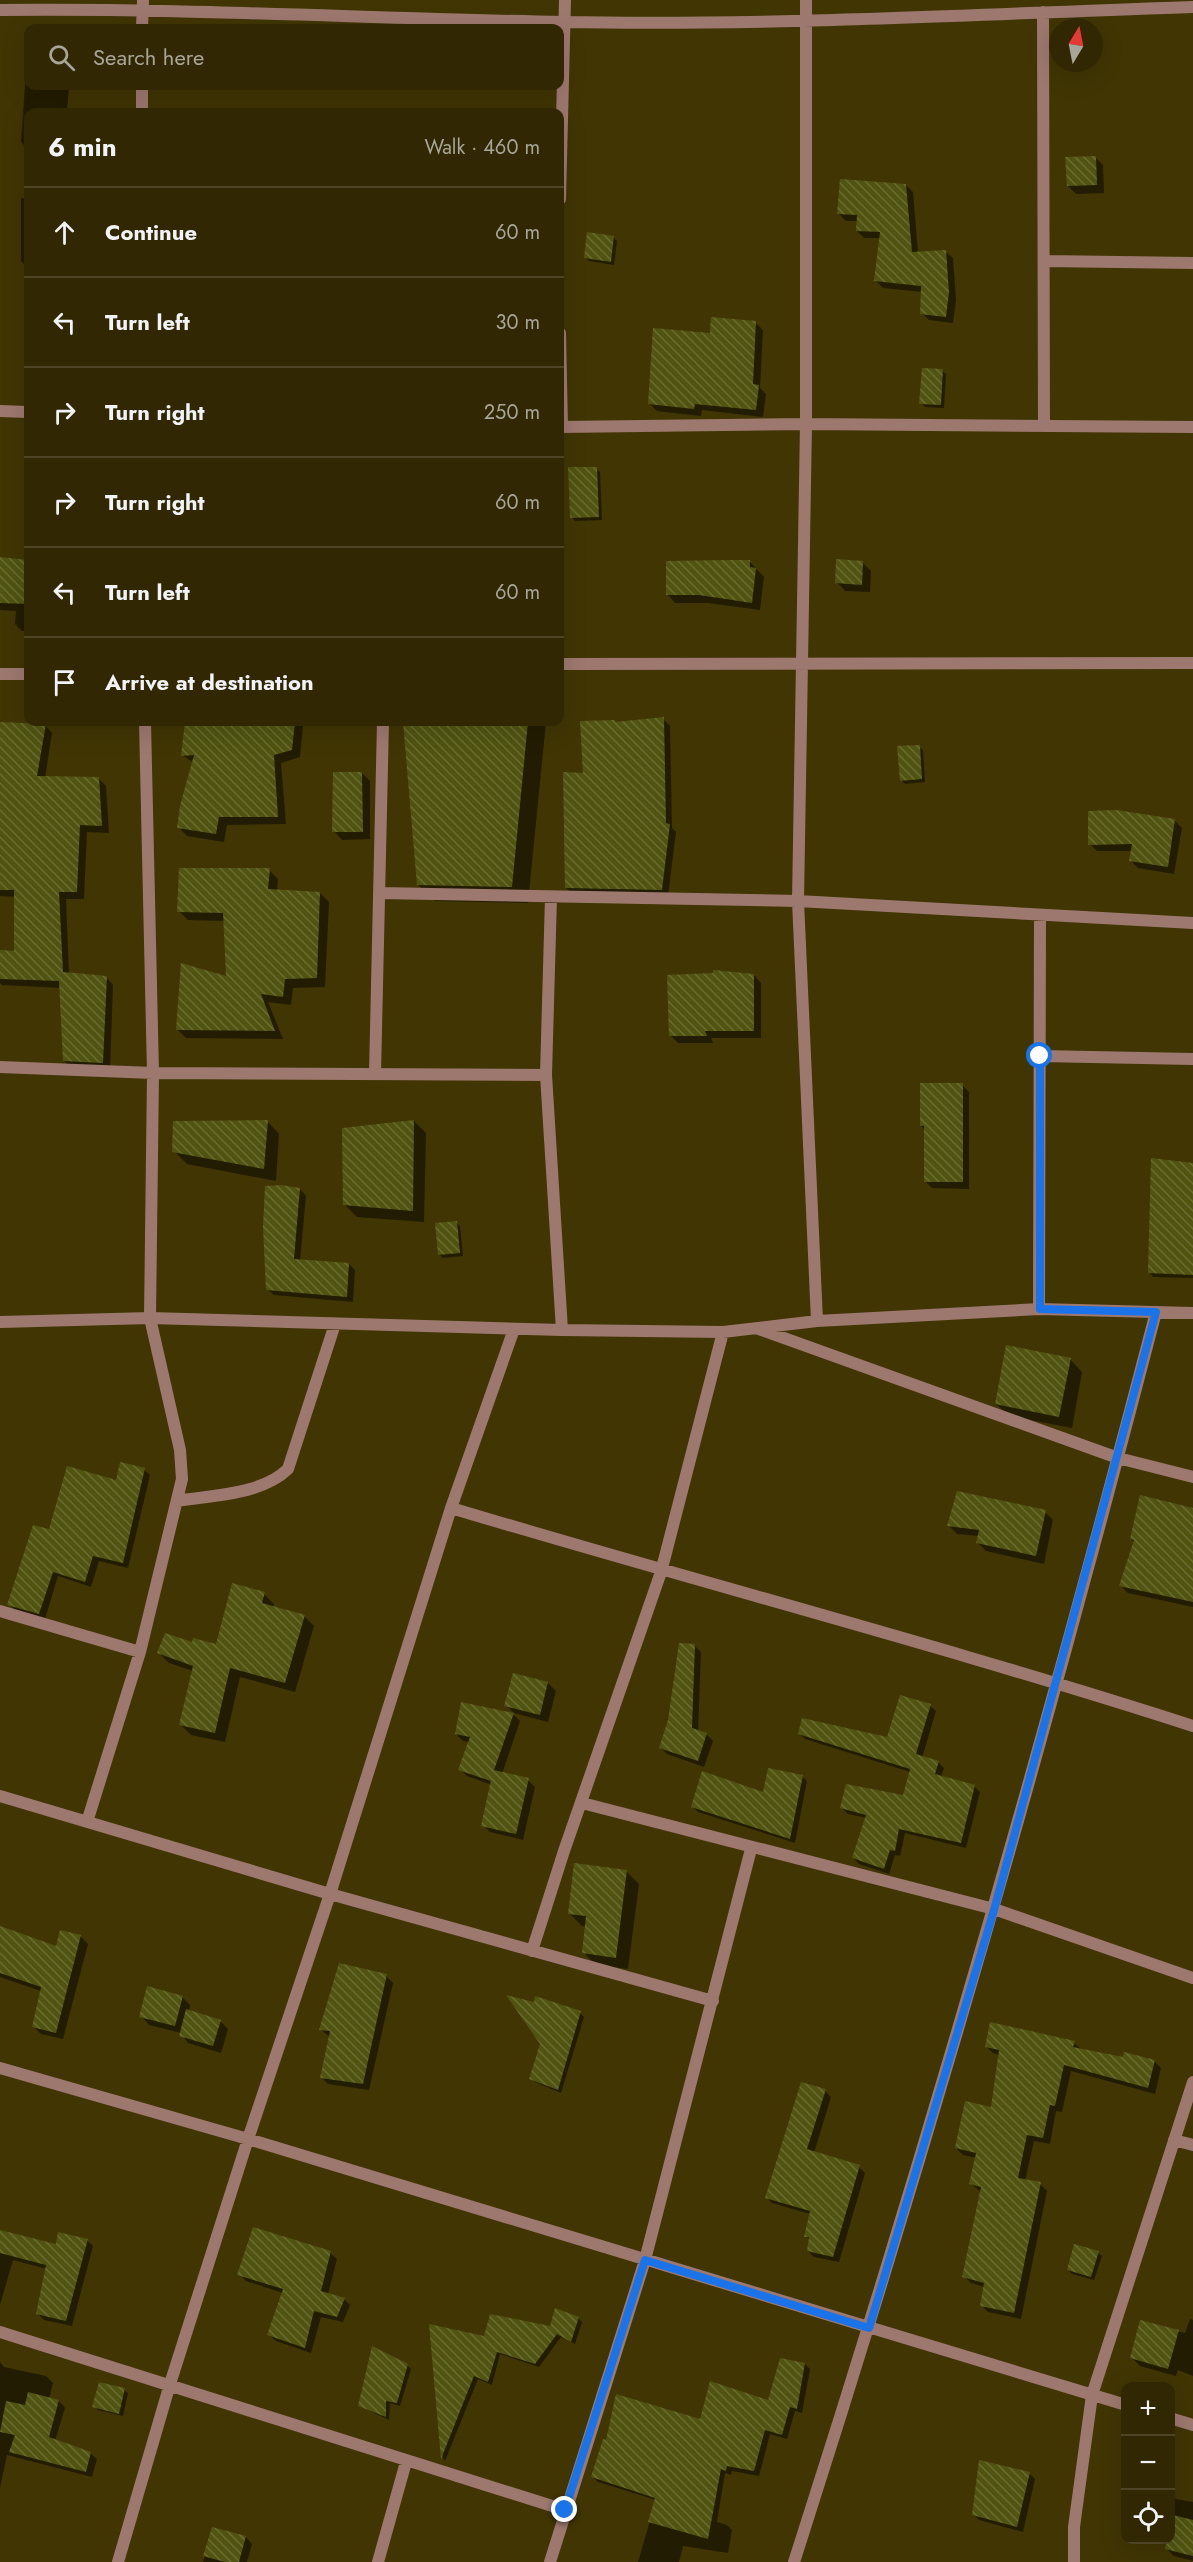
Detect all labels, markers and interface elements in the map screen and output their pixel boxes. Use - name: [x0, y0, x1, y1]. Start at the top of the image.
- north arrow: [1049, 18, 1103, 72]
- search box: [24, 24, 564, 90]
- icon: search: [45, 41, 78, 74]
- text: Search here: [93, 41, 204, 73]
- text: 6 min: [48, 128, 117, 166]
- text: Walk · 460 m: [424, 133, 540, 162]
- icon: ahead: [48, 216, 81, 249]
- text: Continue: [105, 216, 197, 248]
- text: 60 m: [495, 218, 540, 247]
- icon: left: [48, 306, 81, 339]
- text: Turn left: [105, 306, 190, 338]
- text: 30 m: [495, 308, 540, 337]
- icon: right: [48, 396, 81, 429]
- text: Turn right: [105, 396, 205, 428]
- text: 250 m: [484, 398, 540, 427]
- icon: right: [48, 486, 81, 519]
- text: Turn right: [105, 486, 205, 518]
- text: 60 m: [495, 488, 540, 517]
- icon: left: [48, 576, 81, 609]
- text: Turn left: [105, 576, 190, 608]
- text: 60 m: [495, 578, 540, 607]
- icon: arrive: [48, 666, 81, 699]
- text: Arrive at destination: [105, 666, 314, 698]
- route start: [1026, 1042, 1052, 1068]
- map controls: [1121, 2382, 1175, 2544]
- button: +: [1121, 2382, 1175, 2436]
- button: −: [1121, 2436, 1175, 2490]
- button: locate: [1121, 2490, 1175, 2544]
- route end: [551, 2496, 577, 2522]

